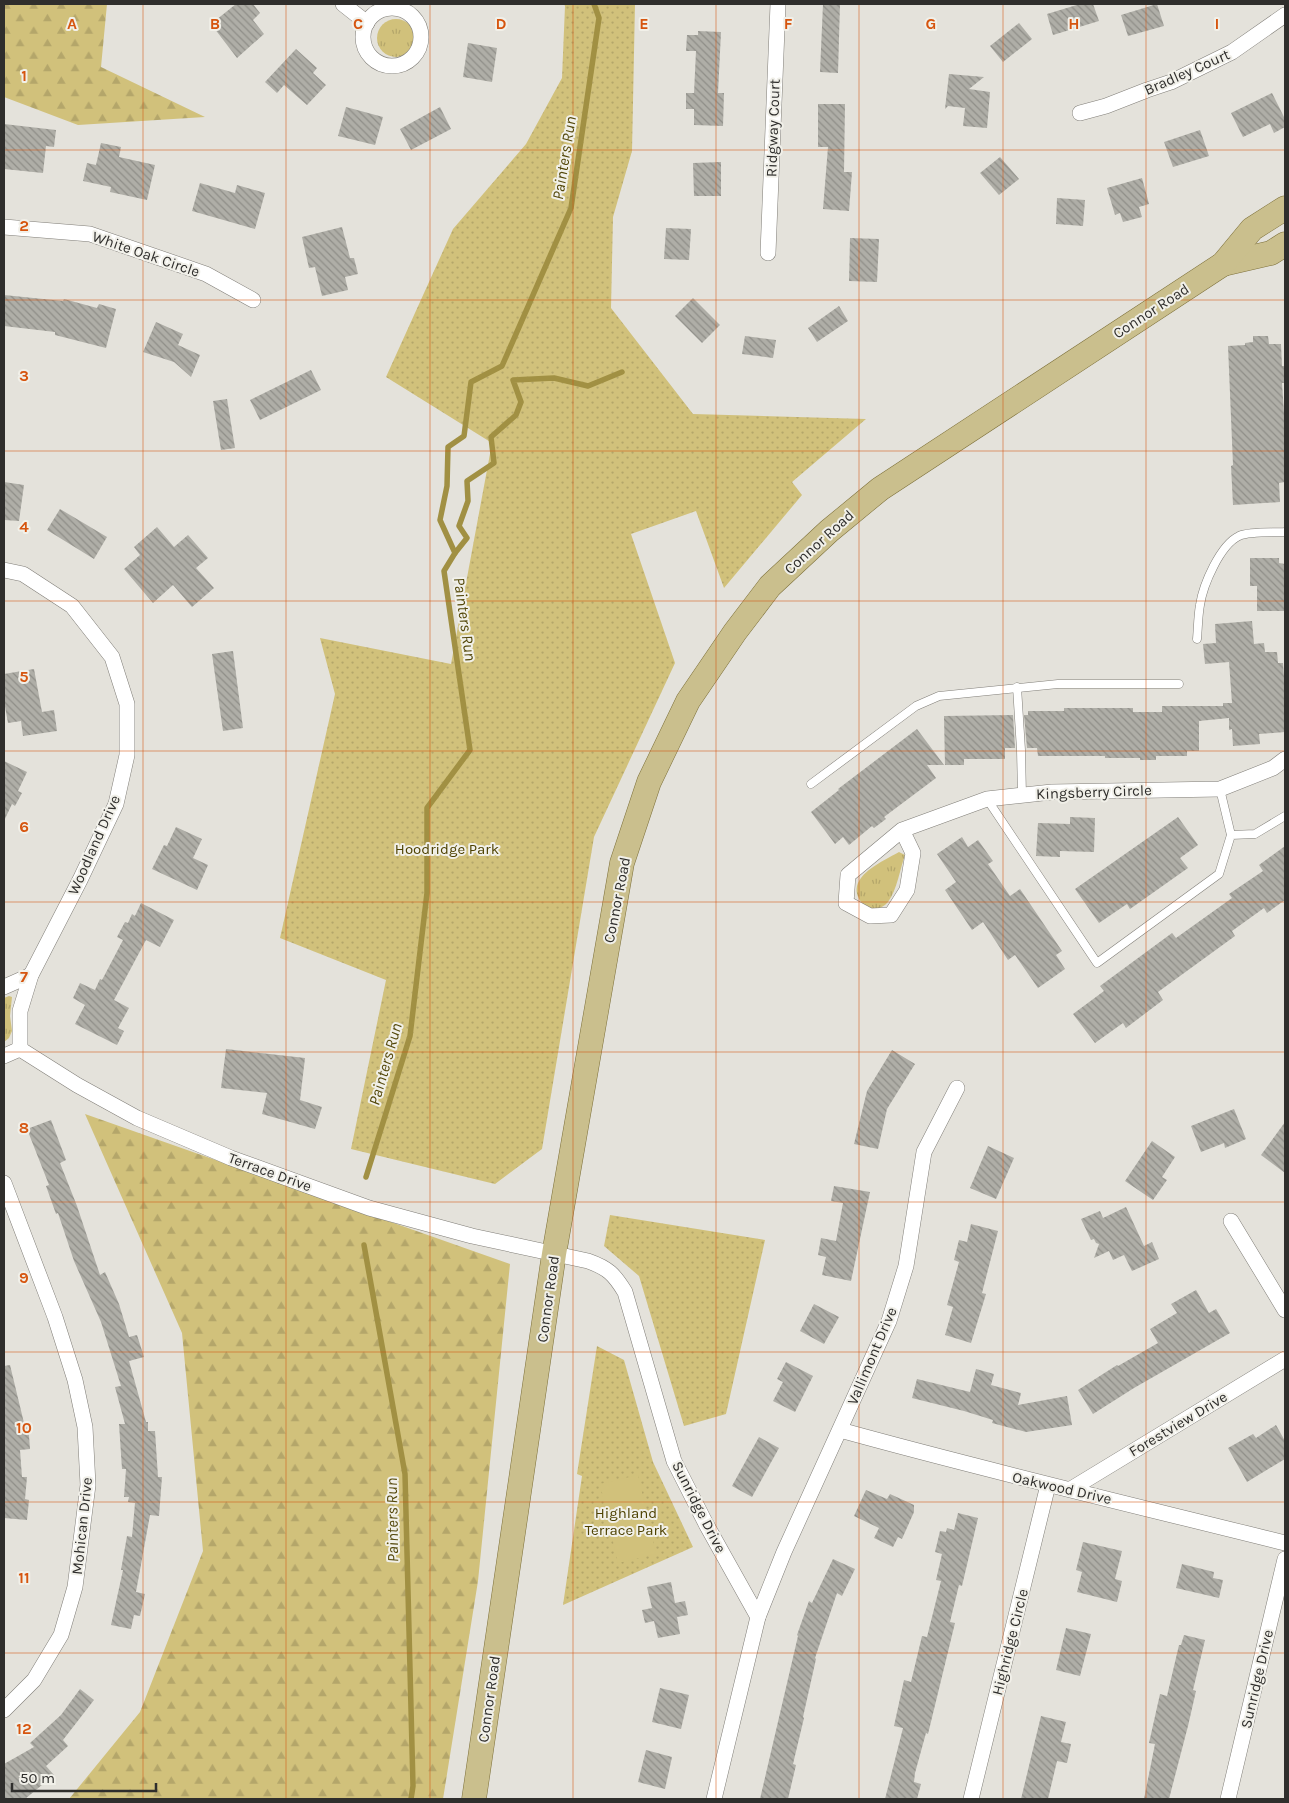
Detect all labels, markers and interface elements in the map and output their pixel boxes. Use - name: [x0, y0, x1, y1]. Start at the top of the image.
- text: A: [67, 14, 77, 33]
- text: B: [210, 14, 220, 33]
- text: C: [353, 14, 363, 33]
- text: D: [496, 14, 507, 33]
- text: E: [639, 14, 649, 33]
- text: F: [784, 14, 793, 33]
- text: G: [926, 14, 936, 33]
- text: H: [1068, 14, 1080, 33]
- text: I: [1215, 14, 1219, 33]
- street label: Bradley Court: [1141, 45, 1233, 99]
- text: 1: [21, 66, 27, 85]
- street label: Ridgway Court: [762, 78, 784, 177]
- water label: Painters Run: [548, 115, 580, 201]
- text: 2: [19, 216, 29, 235]
- street label: White Oak Circle: [90, 227, 202, 281]
- street label: Connor Road: [1110, 280, 1192, 342]
- text: 3: [19, 366, 29, 385]
- street label: Connor Road: [781, 506, 857, 578]
- text: 4: [19, 517, 29, 536]
- water label: Painters Run: [450, 576, 480, 662]
- text: 5: [19, 667, 29, 686]
- street label: Kingsberry Circle: [1036, 781, 1152, 803]
- street label: Woodland Drive: [64, 792, 124, 898]
- text: 6: [19, 817, 29, 836]
- park label: Hoodridge Park: [395, 840, 499, 858]
- street label: Connor Road: [600, 855, 634, 945]
- text: 7: [20, 967, 28, 986]
- water label: Painters Run: [364, 1021, 406, 1107]
- text: 8: [19, 1118, 29, 1137]
- street label: Terrace Drive: [226, 1149, 314, 1195]
- street label: Connor Road: [533, 1255, 563, 1343]
- text: 9: [19, 1268, 29, 1287]
- street label: Vallimont Drive: [843, 1304, 901, 1408]
- street label: Forestview Drive: [1126, 1388, 1230, 1460]
- text: 10: [16, 1418, 32, 1437]
- street label: Sunridge Drive: [668, 1458, 730, 1556]
- street label: Oakwood Drive: [1011, 1468, 1113, 1508]
- street label: Mohican Drive: [68, 1476, 96, 1576]
- water label: Painters Run: [382, 1478, 402, 1562]
- park label: Highland Terrace Park: [585, 1504, 667, 1539]
- text: 11: [18, 1568, 30, 1587]
- street label: Highridge Circle: [988, 1587, 1032, 1697]
- street label: Sunridge Drive: [1237, 1628, 1277, 1730]
- street label: Connor Road: [474, 1655, 504, 1743]
- text: 12: [16, 1719, 32, 1738]
- scale bar: [12, 1760, 156, 1792]
- text: 50 m: [20, 1769, 55, 1787]

